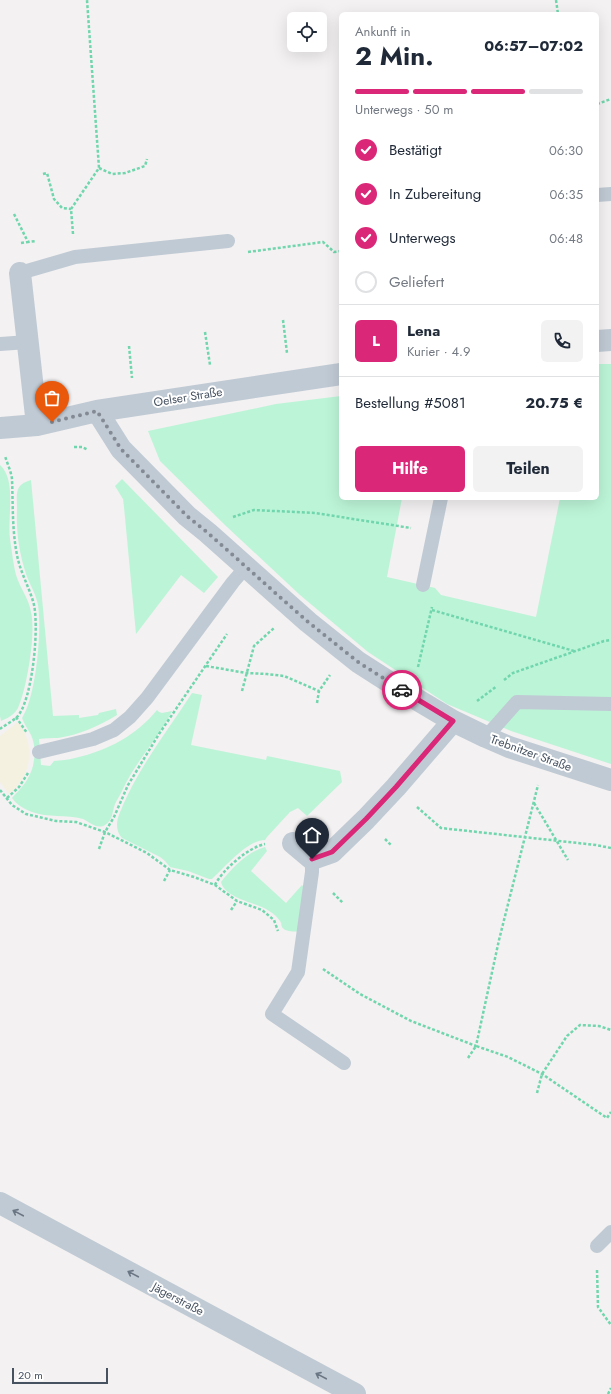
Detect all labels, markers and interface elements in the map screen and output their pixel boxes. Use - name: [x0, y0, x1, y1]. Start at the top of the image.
- map controls: [287, 12, 327, 52]
- button: locate: [287, 12, 327, 52]
- text: Ankunft in: [355, 22, 411, 41]
- text: 06:57–07:02: [484, 35, 583, 57]
- text: 2 Min.: [355, 37, 434, 75]
- text: Unterwegs · 50 m: [355, 100, 454, 119]
- icon: check: [355, 139, 377, 161]
- text: Bestätigt: [389, 139, 442, 161]
- text: 06:30: [549, 141, 583, 160]
- icon: check: [355, 183, 377, 205]
- text: In Zubereitung: [389, 183, 481, 205]
- text: 06:35: [549, 185, 583, 204]
- icon: check: [355, 227, 377, 249]
- text: Unterwegs: [389, 227, 455, 249]
- text: 06:48: [549, 229, 583, 248]
- text: Geliefert: [389, 271, 444, 293]
- text: Lena: [407, 320, 440, 342]
- button: phone: [541, 320, 583, 362]
- text: L: [372, 330, 380, 352]
- text: Kurier · 4.9: [407, 342, 470, 361]
- pin: [35, 381, 69, 422]
- street label: Oelser Straße: [152, 383, 224, 411]
- icon: bag: [41, 387, 63, 409]
- text: Bestellung #5081: [355, 392, 466, 414]
- text: 20.75 €: [525, 392, 583, 414]
- button: Hilfe: [355, 446, 465, 492]
- button: Teilen: [473, 446, 583, 492]
- courier: [382, 670, 422, 710]
- icon: car: [391, 679, 413, 701]
- street label: Trebnitzer Straße: [488, 730, 574, 776]
- pin: [295, 818, 329, 859]
- icon: home: [301, 824, 323, 846]
- one-way arrow: [12, 1209, 24, 1216]
- one-way arrow: [127, 1270, 139, 1278]
- street label: Jägerstraße: [147, 1277, 207, 1320]
- scale bar: [12, 1366, 108, 1385]
- text: 20 m: [18, 1367, 43, 1383]
- one-way arrow: [315, 1371, 327, 1379]

